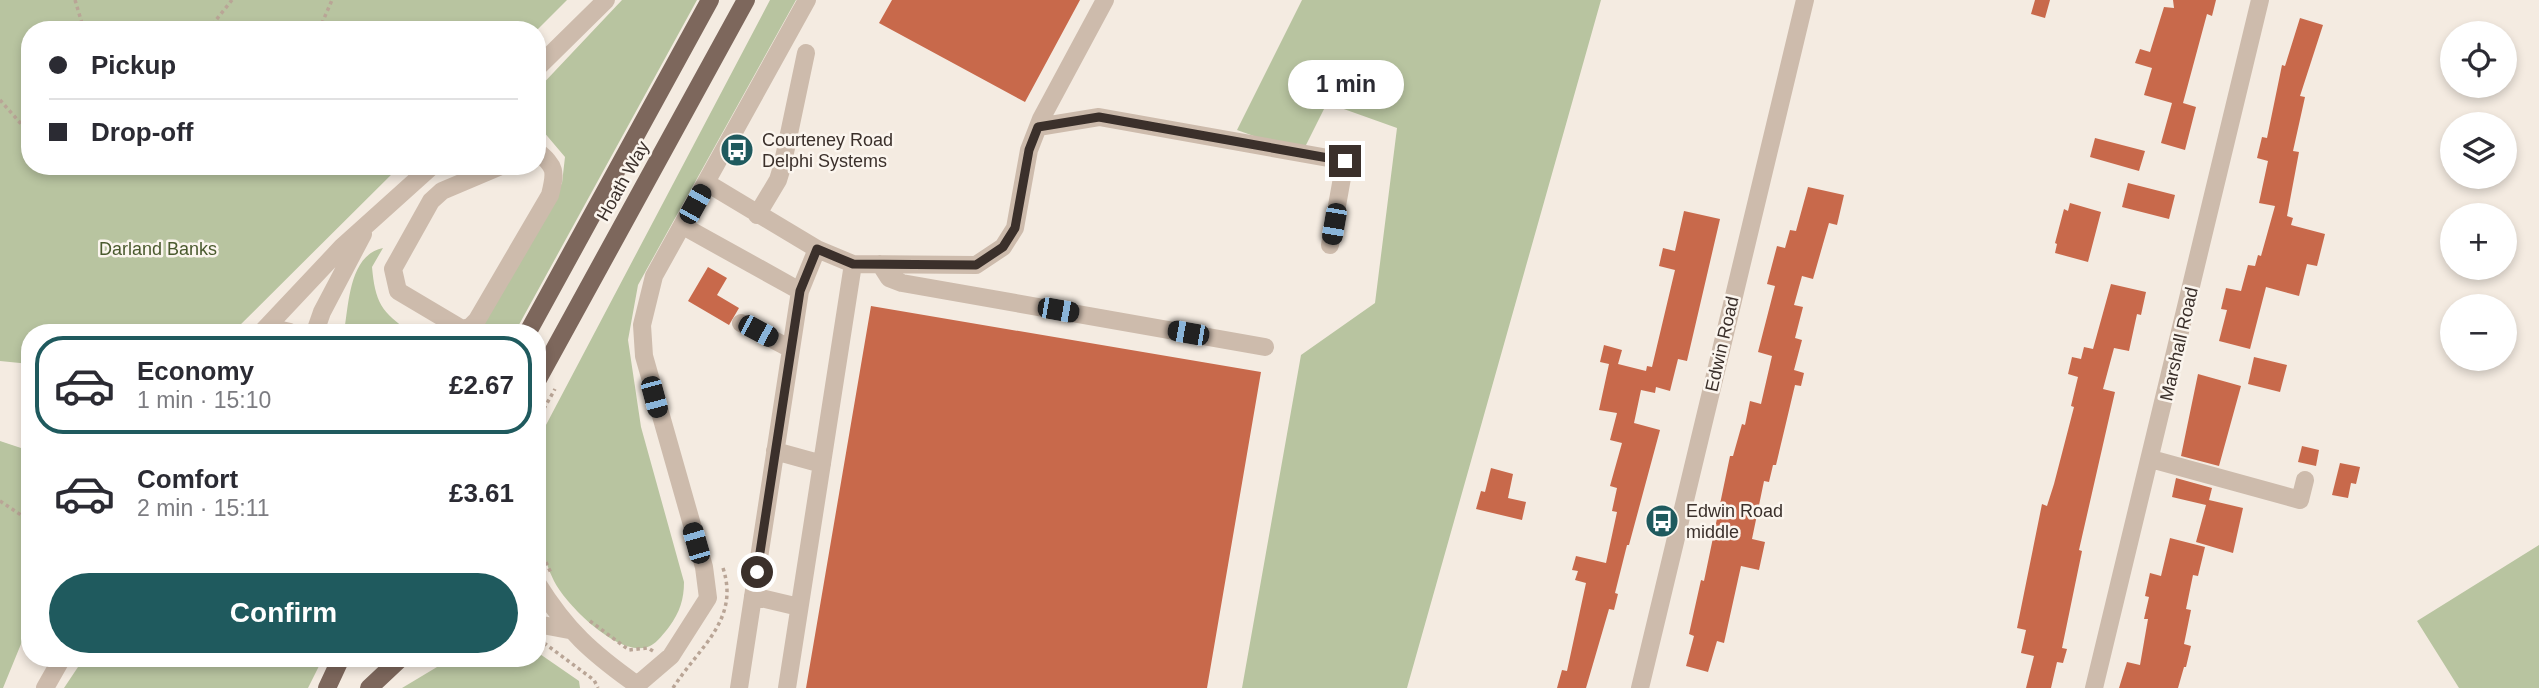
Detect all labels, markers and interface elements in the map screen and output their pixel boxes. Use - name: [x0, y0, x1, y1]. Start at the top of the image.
- map controls: [2440, 21, 2517, 371]
- button: locate: [2440, 21, 2517, 98]
- text: Pickup: [91, 50, 176, 80]
- callout: 1 min: [1287, 60, 1403, 108]
- text: 1 min: [1316, 71, 1376, 97]
- button: layers: [2440, 112, 2517, 189]
- text: Drop-off: [91, 117, 194, 147]
- place label: Courteney Road Delphi Systems: [762, 130, 893, 171]
- bus stop icon: Courteney Road Delphi Systems: [718, 131, 756, 169]
- street label: Hoath Way: [593, 138, 653, 224]
- route end: [1329, 145, 1361, 177]
- car: [676, 181, 715, 227]
- car: [1321, 201, 1348, 247]
- button: +: [2440, 203, 2517, 280]
- park label: Darland Banks: [99, 239, 217, 259]
- street label: Marshall Road: [2156, 285, 2202, 403]
- street label: Edwin Road: [1701, 294, 1743, 394]
- button: −: [2440, 294, 2517, 371]
- car: [1036, 296, 1081, 324]
- car: [735, 312, 782, 350]
- car: [1166, 319, 1211, 347]
- icon: car: [53, 354, 116, 417]
- text: Economy: [137, 356, 254, 386]
- text: £2.67: [449, 370, 514, 400]
- car: [639, 374, 670, 420]
- text: 1 min · 15:10: [137, 387, 271, 413]
- icon: car: [53, 462, 116, 525]
- text: Comfort: [137, 464, 238, 494]
- text: £3.61: [449, 478, 514, 508]
- text: 2 min · 15:11: [137, 495, 270, 521]
- place label: Edwin Road middle: [1686, 501, 1783, 542]
- bus stop icon: Edwin Road middle: [1643, 502, 1681, 540]
- car: [681, 520, 712, 566]
- route start: [741, 556, 773, 588]
- button: Confirm: [49, 573, 518, 653]

